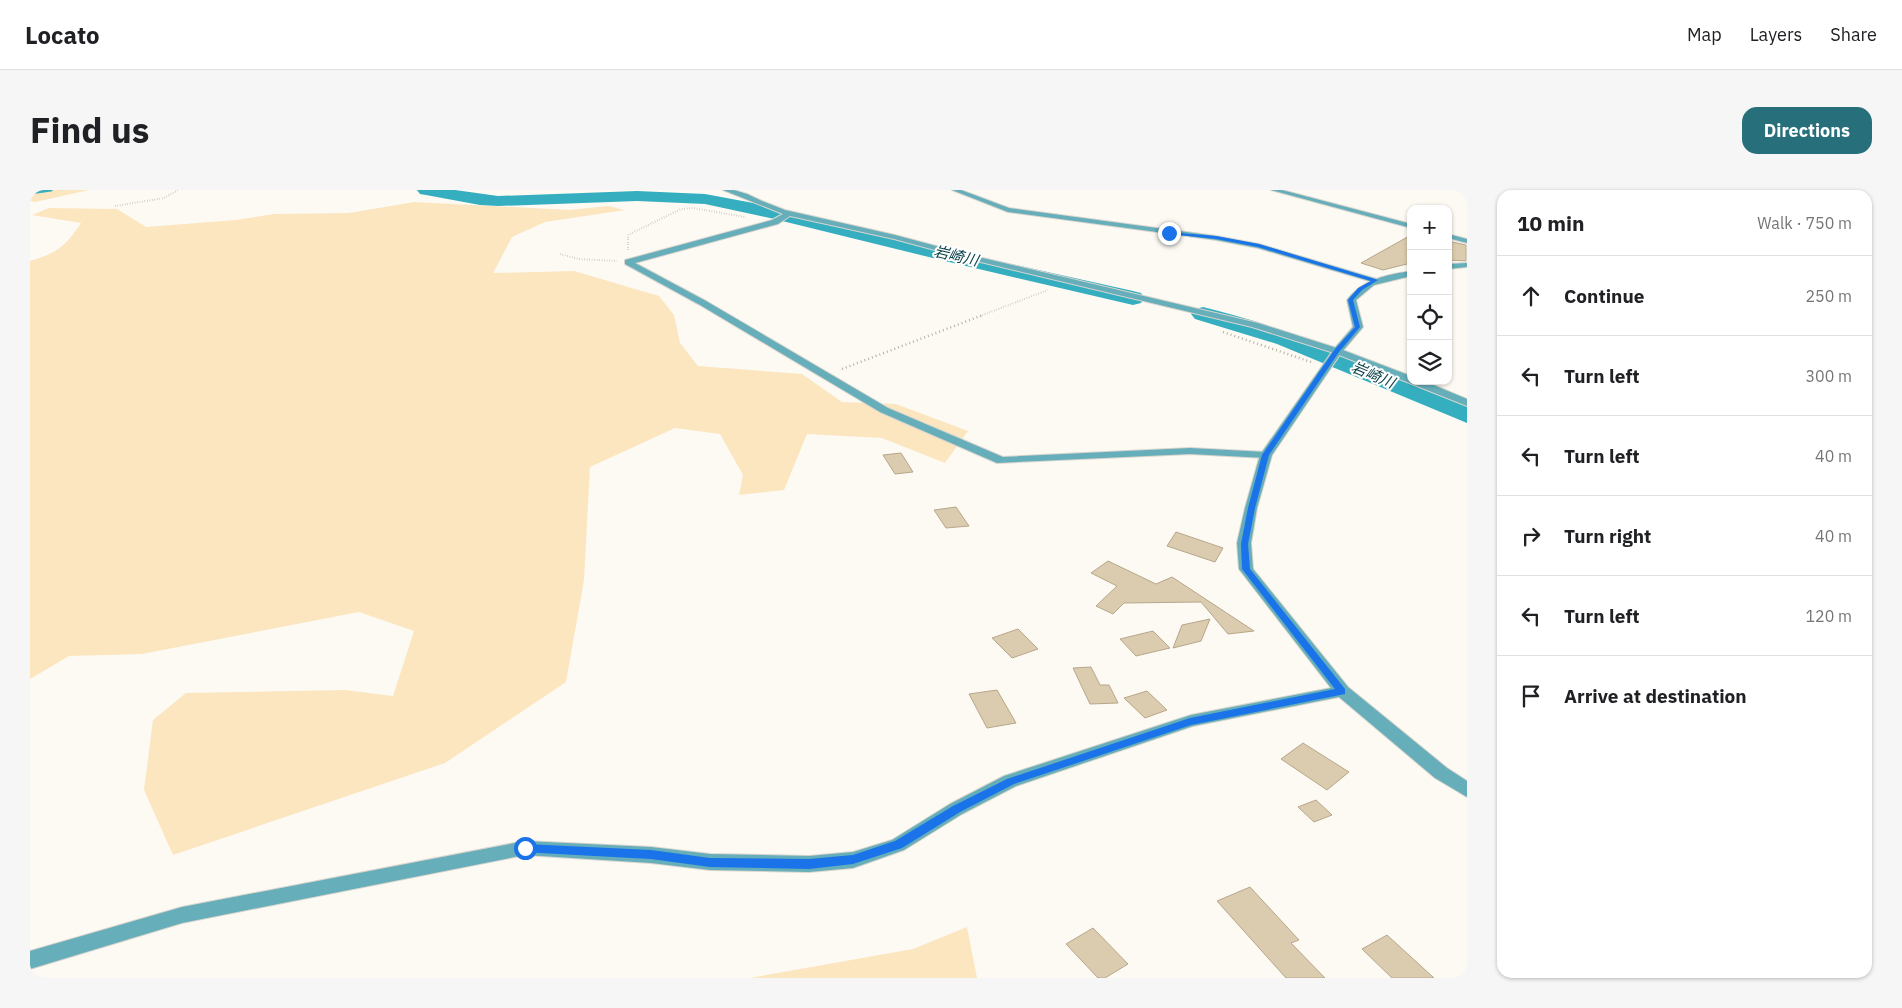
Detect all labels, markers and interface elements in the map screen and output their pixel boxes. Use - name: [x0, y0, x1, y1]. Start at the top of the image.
- text: Locato: [25, 19, 100, 51]
- text: Map: [1687, 23, 1722, 46]
- text: Layers: [1750, 23, 1802, 46]
- text: Share: [1830, 23, 1877, 46]
- text: Find us: [30, 107, 149, 153]
- button: Directions: [1742, 107, 1872, 154]
- map controls: [1407, 205, 1452, 385]
- button: +: [1407, 205, 1452, 250]
- text: 10 min: [1517, 209, 1584, 237]
- text: Walk · 750 m: [1757, 213, 1852, 233]
- route end: [1158, 222, 1181, 245]
- water label: 岩崎川: [932, 241, 982, 270]
- button: −: [1407, 250, 1452, 295]
- icon: ahead: [1517, 282, 1545, 310]
- text: Continue: [1564, 284, 1644, 308]
- text: 250 m: [1805, 286, 1852, 306]
- button: locate: [1407, 295, 1452, 340]
- button: layers: [1407, 340, 1452, 385]
- water label: 岩崎川: [1349, 357, 1399, 393]
- icon: left: [1517, 362, 1545, 390]
- text: Turn left: [1564, 364, 1640, 388]
- text: 300 m: [1805, 366, 1852, 386]
- icon: left: [1517, 442, 1545, 470]
- text: Turn left: [1564, 444, 1640, 468]
- text: 40 m: [1815, 446, 1852, 466]
- icon: right: [1517, 522, 1545, 550]
- text: Turn right: [1564, 524, 1651, 548]
- text: 40 m: [1815, 526, 1852, 546]
- icon: left: [1517, 602, 1545, 630]
- text: Turn left: [1564, 604, 1640, 628]
- text: 120 m: [1805, 606, 1852, 626]
- icon: arrive: [1517, 682, 1545, 710]
- text: Arrive at destination: [1564, 684, 1747, 708]
- route start: [514, 837, 537, 860]

